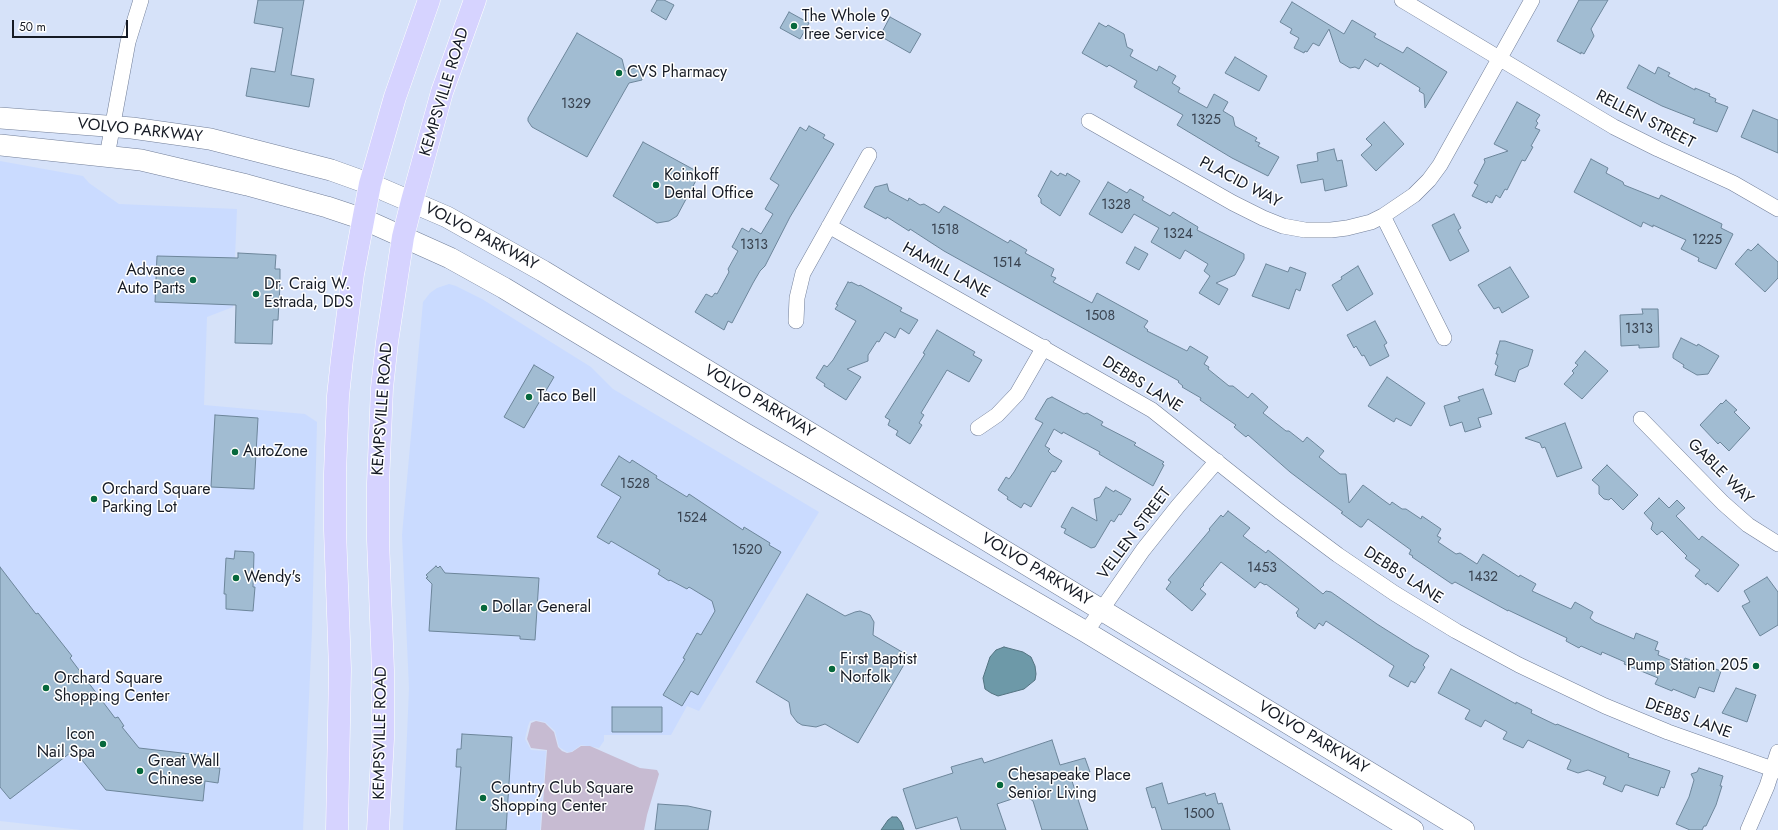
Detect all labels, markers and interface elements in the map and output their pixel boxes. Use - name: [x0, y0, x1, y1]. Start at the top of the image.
- place label: The Whole 9 Tree Service: [802, 7, 890, 45]
- scale bar: [14, 12, 130, 38]
- text: 50 m: [19, 18, 46, 36]
- marker: The Whole 9 Tree Service: [789, 21, 799, 31]
- street label: KEMPSVILLE ROAD: [416, 25, 474, 159]
- place label: CVS Pharmacy: [627, 63, 727, 83]
- marker: CVS Pharmacy: [614, 68, 624, 78]
- street label: RELLEN STREET: [1592, 87, 1698, 153]
- house number: 1329: [561, 97, 591, 113]
- house number: 1325: [1191, 113, 1221, 129]
- street label: VOLVO PARKWAY: [77, 115, 203, 147]
- street label: PLACID WAY: [1196, 153, 1284, 213]
- place label: Koinkoff Dental Office: [664, 166, 753, 204]
- marker: Koinkoff Dental Office: [651, 180, 661, 190]
- house number: 1328: [1101, 198, 1131, 214]
- street label: VOLVO PARKWAY: [421, 199, 541, 275]
- house number: 1518: [931, 223, 959, 239]
- house number: 1324: [1163, 227, 1193, 243]
- house number: 1225: [1692, 233, 1722, 249]
- house number: 1313: [740, 238, 768, 254]
- street label: HAMILL LANE: [899, 239, 993, 303]
- house number: 1514: [993, 256, 1021, 272]
- place label: Advance Auto Parts: [117, 261, 185, 299]
- marker: Advance Auto Parts: [188, 275, 198, 285]
- place label: Dr. Craig W. Estrada, DDS: [264, 275, 353, 313]
- marker: Dr. Craig W. Estrada, DDS: [251, 289, 261, 299]
- house number: 1508: [1085, 309, 1115, 325]
- house number: 1313: [1625, 322, 1653, 338]
- street label: KEMPSVILLE ROAD: [369, 342, 397, 476]
- street label: DEBBS LANE: [1099, 353, 1185, 417]
- street label: VOLVO PARKWAY: [700, 361, 818, 443]
- place label: Taco Bell: [537, 387, 596, 407]
- marker: Taco Bell: [524, 392, 534, 402]
- street label: GABLE WAY: [1683, 435, 1757, 509]
- place label: AutoZone: [243, 442, 308, 462]
- marker: AutoZone: [230, 447, 240, 457]
- house number: 1528: [620, 477, 650, 493]
- place label: Orchard Square Parking Lot: [102, 480, 211, 518]
- street label: VELLEN STREET: [1094, 484, 1176, 584]
- marker: Orchard Square Parking Lot: [89, 494, 99, 504]
- house number: 1524: [677, 511, 707, 527]
- street label: VOLVO PARKWAY: [977, 529, 1095, 611]
- house number: 1520: [732, 543, 762, 559]
- street label: DEBBS LANE: [1360, 543, 1446, 609]
- house number: 1453: [1247, 561, 1277, 577]
- place label: Wendy's: [244, 568, 301, 588]
- house number: 1432: [1468, 570, 1498, 586]
- marker: Wendy's: [231, 573, 241, 583]
- place label: Dollar General: [492, 598, 591, 618]
- marker: Dollar General: [479, 603, 489, 613]
- place label: First Baptist Norfolk: [840, 650, 917, 688]
- place label: Pump Station 205: [1627, 656, 1748, 676]
- marker: Pump Station 205: [1751, 661, 1761, 671]
- marker: First Baptist Norfolk: [827, 664, 837, 674]
- street label: KEMPSVILLE ROAD: [370, 666, 392, 800]
- place label: Orchard Square Shopping Center: [54, 669, 170, 707]
- marker: Orchard Square Shopping Center: [41, 683, 51, 693]
- street label: DEBBS LANE: [1642, 694, 1734, 744]
- street label: VOLVO PARKWAY: [1254, 697, 1372, 779]
- place label: Icon Nail Spa: [37, 725, 95, 763]
- marker: Icon Nail Spa: [98, 739, 108, 749]
- place label: Great Wall Chinese: [148, 752, 220, 790]
- marker: Great Wall Chinese: [135, 766, 145, 776]
- place label: Chesapeake Place Senior Living: [1008, 766, 1131, 804]
- place label: Country Club Square Shopping Center: [491, 779, 634, 817]
- marker: Chesapeake Place Senior Living: [995, 780, 1005, 790]
- marker: Country Club Square Shopping Center: [478, 793, 488, 803]
- house number: 1500: [1184, 807, 1214, 823]

